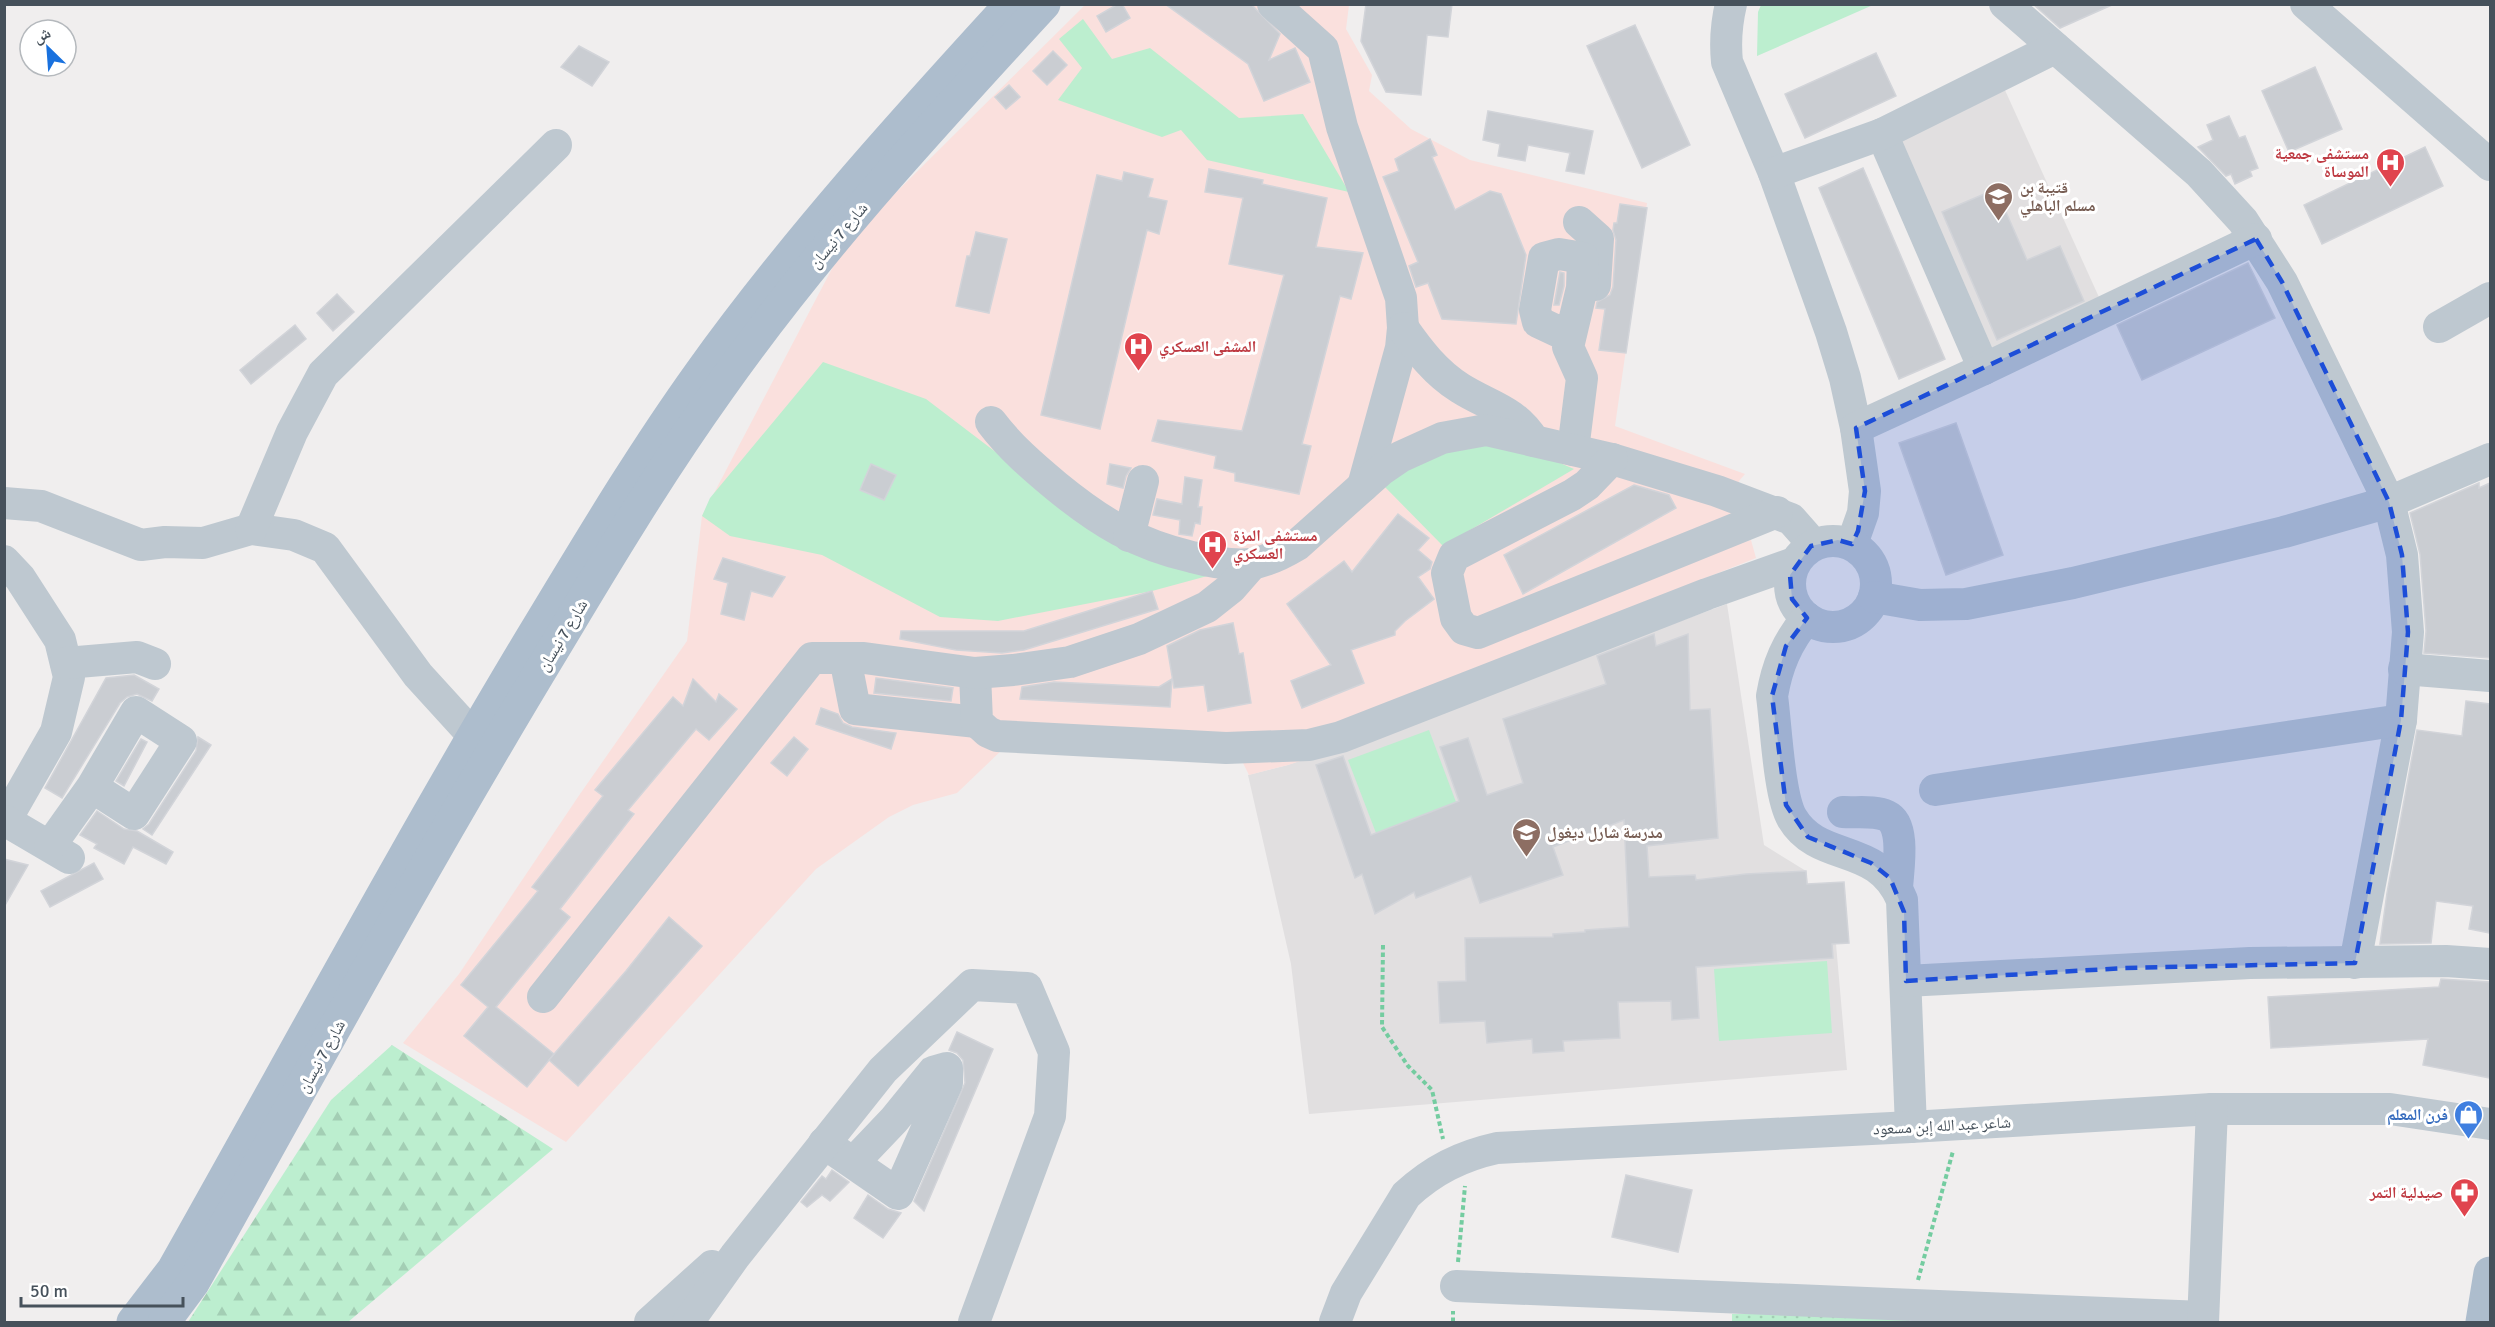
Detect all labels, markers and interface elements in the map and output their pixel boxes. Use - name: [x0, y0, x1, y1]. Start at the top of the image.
- north arrow: [18, 18, 78, 78]
- text: ش: [30, 23, 54, 48]
- place label: مستشفى جمعية الموساة: [2275, 144, 2369, 182]
- hospital icon: مستشفى جمعية الموساة: [2374, 146, 2406, 188]
- place label: قتيبة بن مسلم الباهلي: [2020, 178, 2096, 218]
- school or university icon: قتيبة بن مسلم الباهلي: [1983, 180, 2015, 222]
- street label: شارع 7 نيسان: [805, 198, 872, 273]
- hospital icon: المشفى العسكري: [1122, 330, 1154, 372]
- place label: المشفى العسكري: [1159, 337, 1256, 359]
- place label: مستشفى المزة العسكري: [1233, 526, 1318, 566]
- hospital icon: مستشفى المزة العسكري: [1196, 528, 1228, 570]
- street label: شارع 7 نيسان: [534, 596, 592, 675]
- school or university icon: مدرسة شارل ديغول: [1510, 816, 1542, 858]
- place label: مدرسة شارل ديغول: [1547, 823, 1663, 843]
- street label: شارع 7 نيسان: [294, 1017, 350, 1096]
- shop icon: فرن المعلم: [2453, 1098, 2485, 1140]
- place label: فرن المعلم: [2387, 1105, 2448, 1126]
- street label: شاعر عبد الله إبن مسعود: [1873, 1112, 2012, 1140]
- pharmacy icon: صيدلية التمر: [2448, 1176, 2480, 1218]
- place label: صيدلية التمر: [2369, 1183, 2443, 1203]
- scale bar: [21, 1270, 183, 1308]
- text: 50 m: [30, 1280, 68, 1302]

